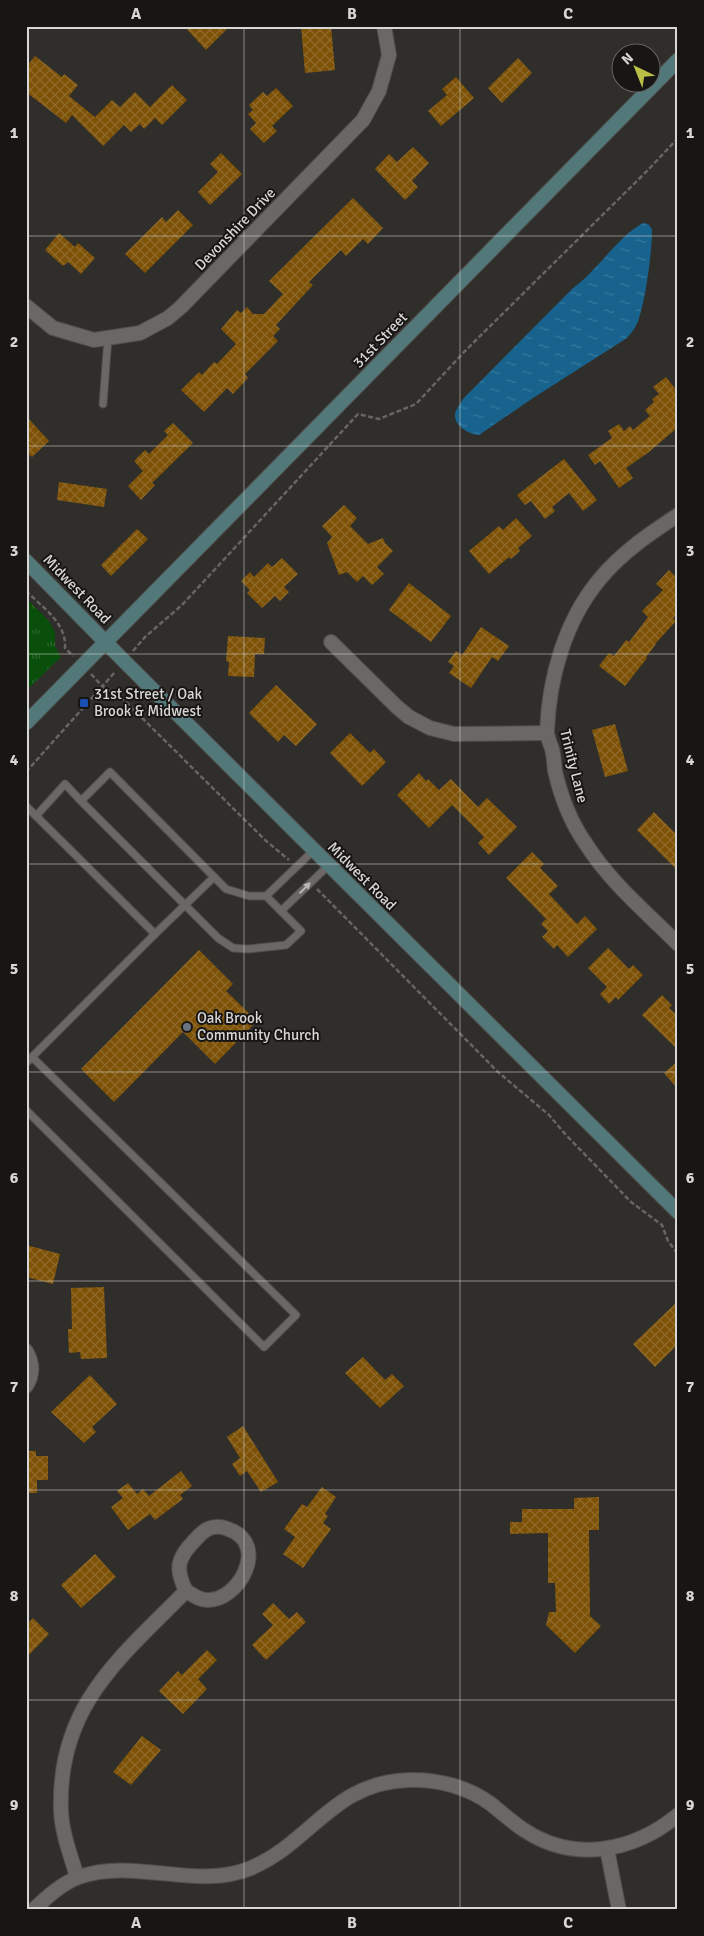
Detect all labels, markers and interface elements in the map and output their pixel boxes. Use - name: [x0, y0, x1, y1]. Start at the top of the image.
- text: A: [131, 4, 142, 24]
- text: B: [347, 4, 357, 24]
- text: C: [563, 4, 573, 24]
- north arrow: [612, 42, 662, 92]
- text: N: [618, 49, 637, 68]
- text: 1: [10, 123, 19, 143]
- text: 1: [686, 123, 695, 143]
- street label: Devonshire Drive: [191, 184, 279, 274]
- street label: 31st Street: [349, 308, 411, 372]
- text: 2: [10, 332, 18, 352]
- text: 2: [686, 332, 694, 352]
- text: 3: [10, 541, 18, 561]
- text: 3: [686, 541, 694, 561]
- street label: Midwest Road: [39, 551, 115, 627]
- place label: 31st Street / Oak Brook & Midwest: [94, 685, 203, 720]
- marker: 31st Street / Oak Brook & Midwest: [78, 697, 90, 709]
- street label: Trinity Lane: [556, 727, 592, 805]
- text: 4: [10, 750, 19, 770]
- text: 4: [686, 750, 695, 770]
- street label: Midwest Road: [324, 838, 400, 914]
- one-way arrow: [299, 882, 311, 894]
- text: 5: [10, 959, 18, 979]
- text: 5: [686, 959, 694, 979]
- place label: Oak Brook Community Church: [197, 1009, 320, 1044]
- marker: Oak Brook Community Church: [181, 1021, 193, 1033]
- text: 6: [10, 1168, 19, 1188]
- text: 6: [686, 1168, 695, 1188]
- text: 7: [10, 1377, 19, 1397]
- text: 7: [686, 1377, 695, 1397]
- text: 8: [10, 1586, 19, 1606]
- text: 8: [686, 1586, 695, 1606]
- text: 9: [10, 1795, 19, 1815]
- text: 9: [686, 1795, 695, 1815]
- text: A: [131, 1913, 142, 1933]
- text: B: [347, 1913, 357, 1933]
- text: C: [563, 1913, 573, 1933]

